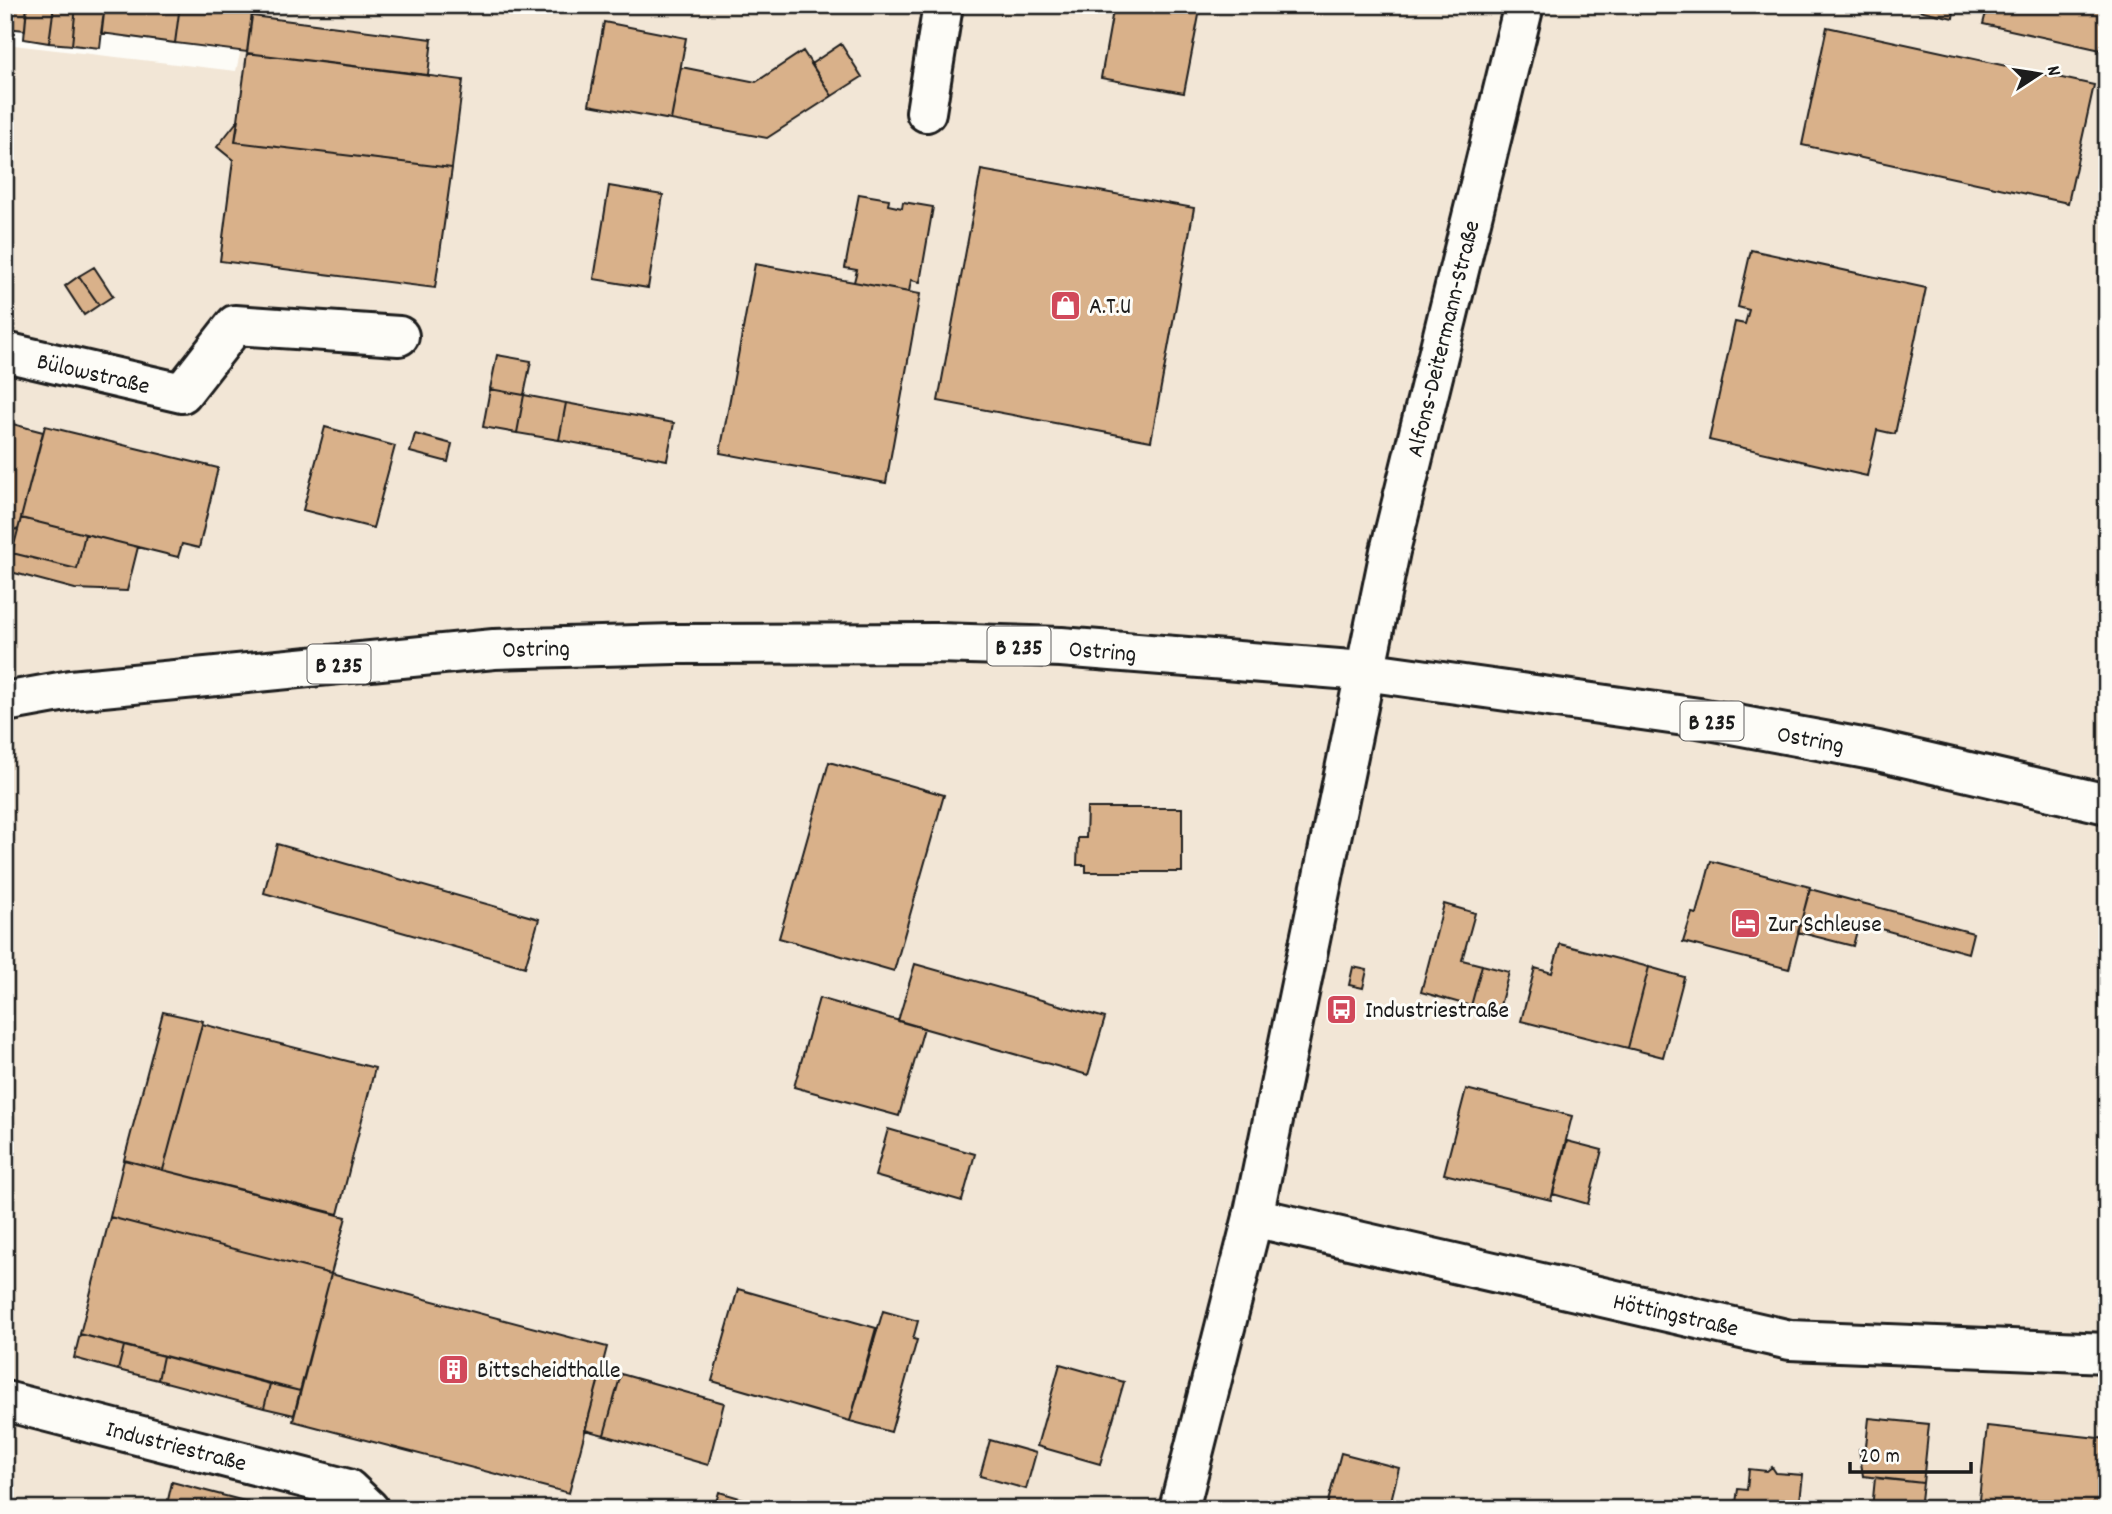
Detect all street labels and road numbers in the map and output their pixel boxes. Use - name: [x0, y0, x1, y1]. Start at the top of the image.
- street label: Alfons-Deitermann-Straße: [1400, 217, 1491, 461]
- street label: Bülowstraße: [33, 346, 153, 405]
- road number: B 235: [988, 626, 1050, 666]
- street label: Ostring: [502, 633, 570, 669]
- street label: Ostring: [1067, 634, 1138, 673]
- road number: B 235: [308, 644, 370, 684]
- road number: B 235: [1680, 702, 1744, 740]
- street label: Ostring: [1774, 719, 1847, 764]
- street label: Höttingstraße: [1609, 1286, 1741, 1348]
- street label: Industriestraße: [102, 1414, 250, 1482]

